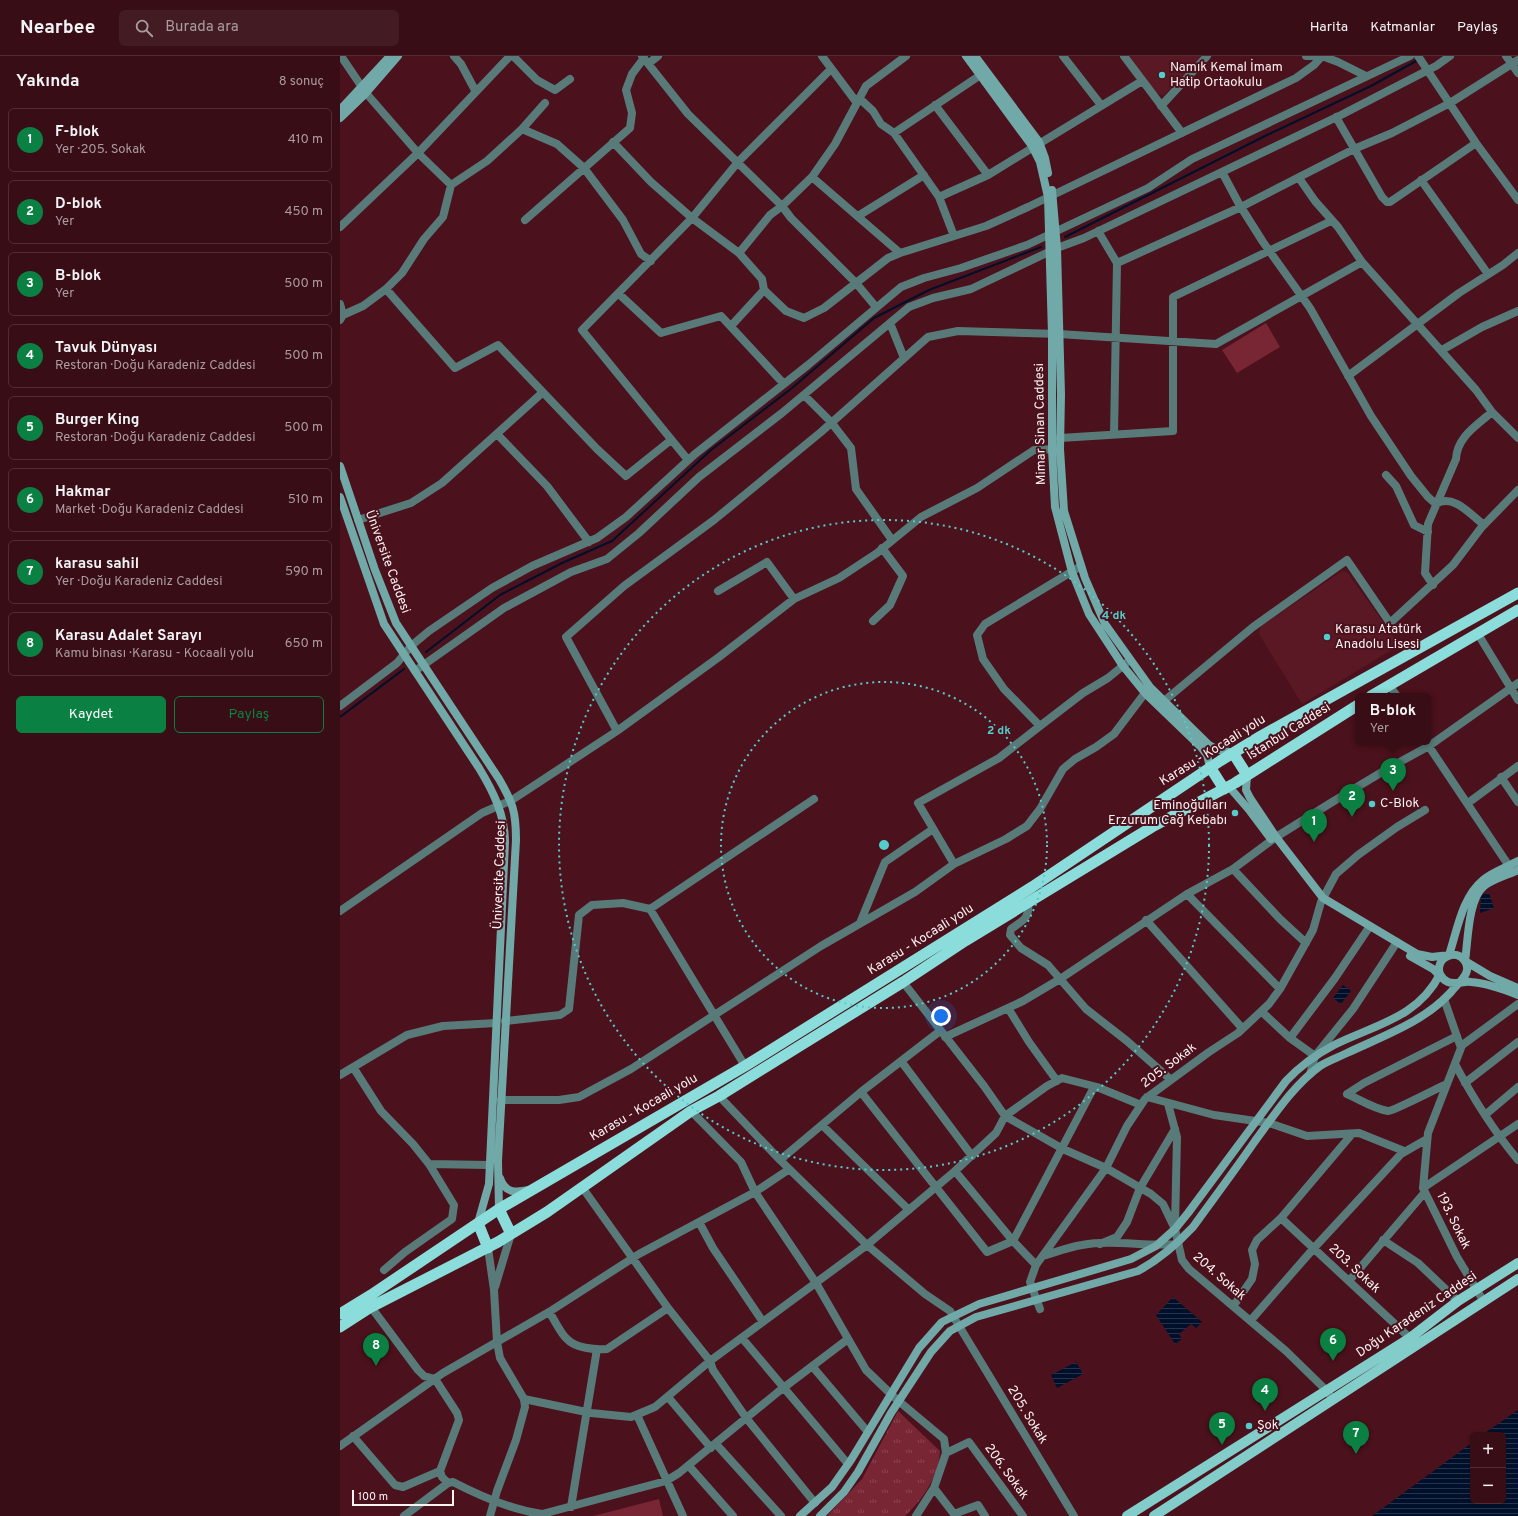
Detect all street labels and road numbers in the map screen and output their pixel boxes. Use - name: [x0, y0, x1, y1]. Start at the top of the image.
- street label: Mimar Sinan Caddesi: [1032, 363, 1050, 485]
- street label: Üniversite Caddesi: [361, 507, 415, 616]
- street label: İstanbul Caddesi: [1243, 698, 1334, 764]
- street label: Karasu - Kocaali yolu: [1157, 712, 1269, 790]
- street label: Üniversite Caddesi: [488, 820, 510, 930]
- street label: Karasu - Kocaali yolu: [865, 901, 977, 979]
- street label: 205. Sokak: [1138, 1040, 1200, 1092]
- street label: Karasu - Kocaali yolu: [587, 1071, 701, 1145]
- street label: 193. Sokak: [1432, 1190, 1474, 1252]
- street label: 203. Sokak: [1325, 1241, 1383, 1297]
- street label: 204. Sokak: [1189, 1249, 1249, 1305]
- street label: Doğu Karadeniz Caddesi: [1354, 1269, 1480, 1361]
- street label: 205. Sokak: [1003, 1383, 1051, 1447]
- street label: 206. Sokak: [980, 1441, 1032, 1503]

